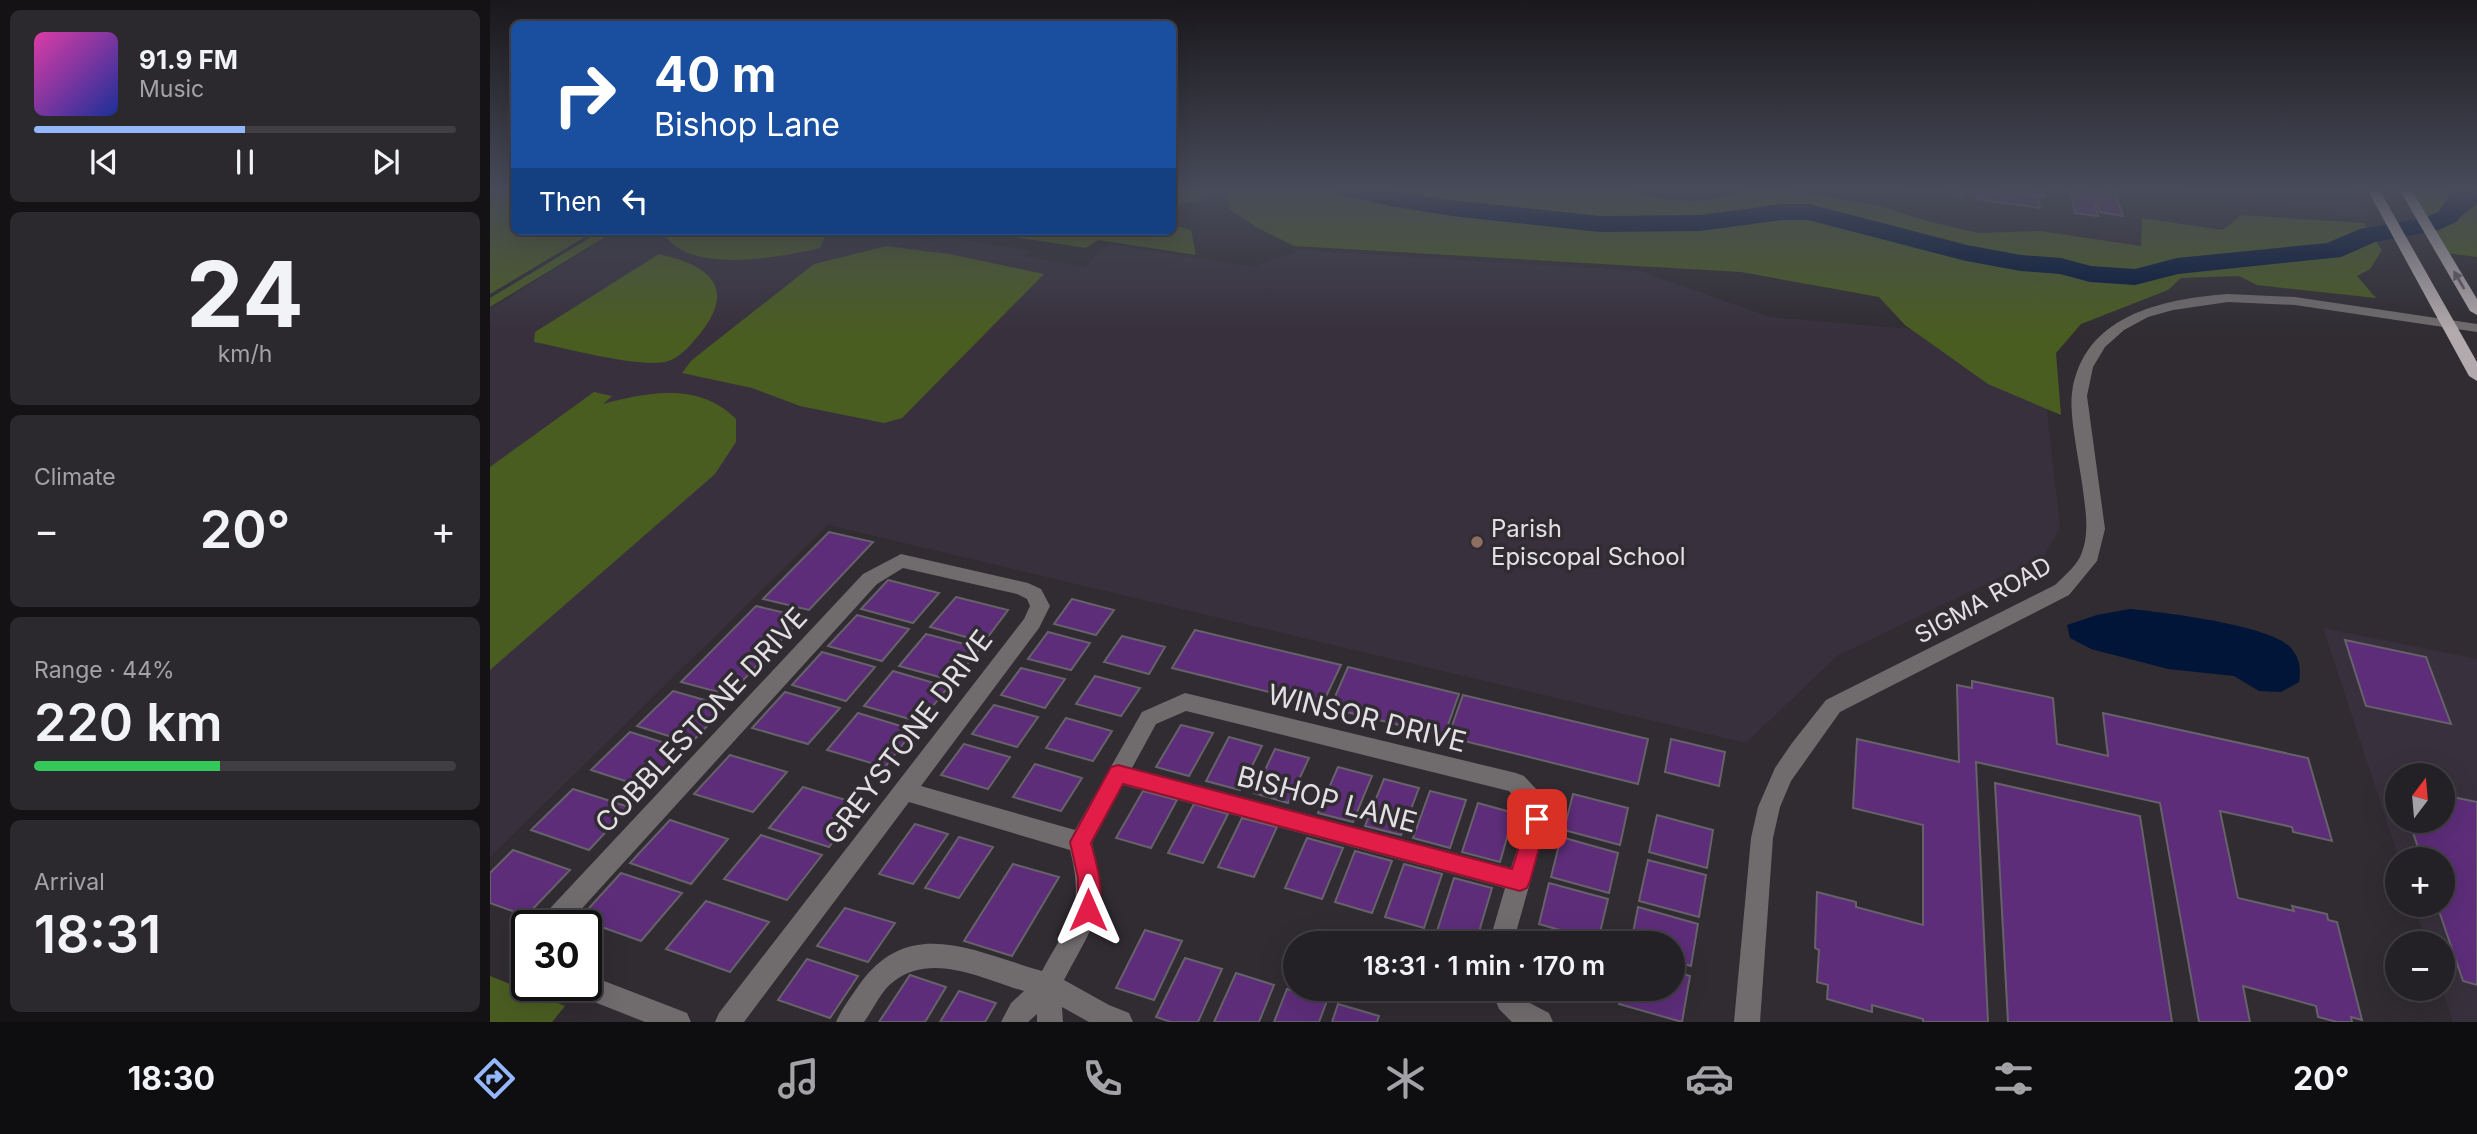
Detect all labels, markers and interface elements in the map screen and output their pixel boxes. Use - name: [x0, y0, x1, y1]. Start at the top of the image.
- text: 91.9 FM: [139, 44, 238, 75]
- text: 40 m: [654, 45, 777, 104]
- icon: right: [539, 49, 630, 140]
- text: Music: [139, 75, 204, 103]
- text: Bishop Lane: [654, 105, 840, 144]
- icon: previous: [85, 143, 123, 181]
- icon: pause: [226, 143, 264, 181]
- icon: next: [367, 143, 405, 181]
- icon: left: [616, 182, 654, 220]
- text: Then: [539, 186, 602, 217]
- text: 24: [186, 239, 304, 349]
- one-way arrow: [2452, 271, 2465, 290]
- text: km/h: [218, 340, 272, 368]
- text: Climate: [34, 463, 116, 491]
- text: 20°: [200, 498, 290, 561]
- text: −: [34, 507, 59, 553]
- text: +: [431, 507, 456, 553]
- place label: Parish Episcopal School: [1491, 514, 1686, 571]
- marker: Parish Episcopal School: [1469, 534, 1485, 550]
- street label: SIGMA ROAD: [1910, 551, 2056, 649]
- street label: COBBLESTONE DRIVE: [588, 600, 814, 840]
- street label: GREYSTONE DRIVE: [816, 623, 1000, 851]
- text: Range · 44%: [34, 656, 175, 684]
- street label: WINSOR DRIVE: [1264, 677, 1470, 759]
- text: 220 km: [34, 691, 223, 754]
- street label: BISHOP LANE: [1233, 759, 1421, 839]
- north arrow: [2385, 763, 2455, 833]
- map controls: [2385, 763, 2455, 1001]
- pin: [1507, 789, 1567, 849]
- icon: arrive: [1518, 800, 1556, 838]
- button: +: [2385, 847, 2455, 917]
- text: Arrival: [34, 868, 105, 896]
- position arrow: [1051, 873, 1125, 947]
- text: 18:31: [34, 903, 161, 966]
- speed limit sign: 30: [511, 910, 602, 1001]
- button: −: [2385, 931, 2455, 1001]
- text: 18:31 · 1 min · 170 m: [1363, 950, 1605, 981]
- icon: directions: [470, 1054, 519, 1103]
- icon: music: [774, 1054, 823, 1103]
- icon: phone: [1078, 1054, 1127, 1103]
- icon: climate: [1381, 1054, 1430, 1103]
- icon: car: [1685, 1054, 1734, 1103]
- icon: filters: [1989, 1054, 2038, 1103]
- text: 18:30: [127, 1059, 215, 1098]
- text: 20°: [2293, 1059, 2350, 1098]

